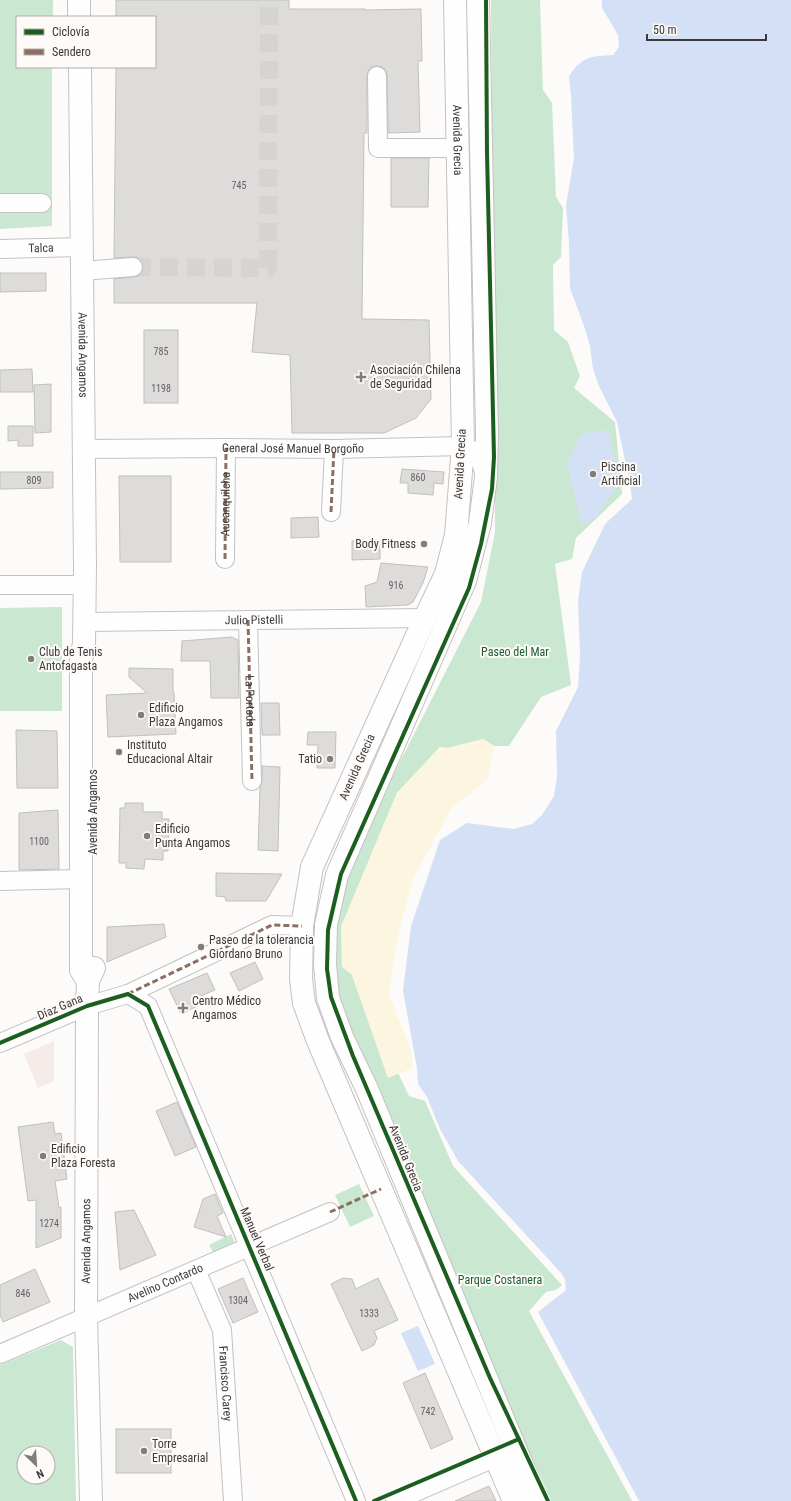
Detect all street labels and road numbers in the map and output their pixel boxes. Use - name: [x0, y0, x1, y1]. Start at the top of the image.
- street label: Avenida Grecia: [450, 105, 465, 176]
- street label: Talca: [28, 241, 54, 255]
- street label: Avenida Angamos: [75, 312, 90, 398]
- street label: Avenida Grecia: [451, 428, 469, 500]
- street label: General José Manuel Borgoño: [222, 441, 364, 456]
- street label: Aucanquilcha: [218, 472, 233, 536]
- street label: Julio Pistelli: [225, 613, 283, 627]
- street label: La Portada: [242, 675, 258, 727]
- street label: Avenida Grecia: [336, 732, 378, 802]
- street label: Avenida Angamos: [86, 769, 100, 855]
- street label: Díaz Gana: [35, 991, 85, 1023]
- street label: Avenida Grecia: [386, 1123, 426, 1194]
- street label: Avenida Angamos: [79, 1198, 93, 1284]
- street label: Manuel Verbal: [237, 1205, 277, 1273]
- street label: Avelino Contardo: [125, 1260, 205, 1305]
- street label: Francisco Carey: [216, 1345, 235, 1422]

